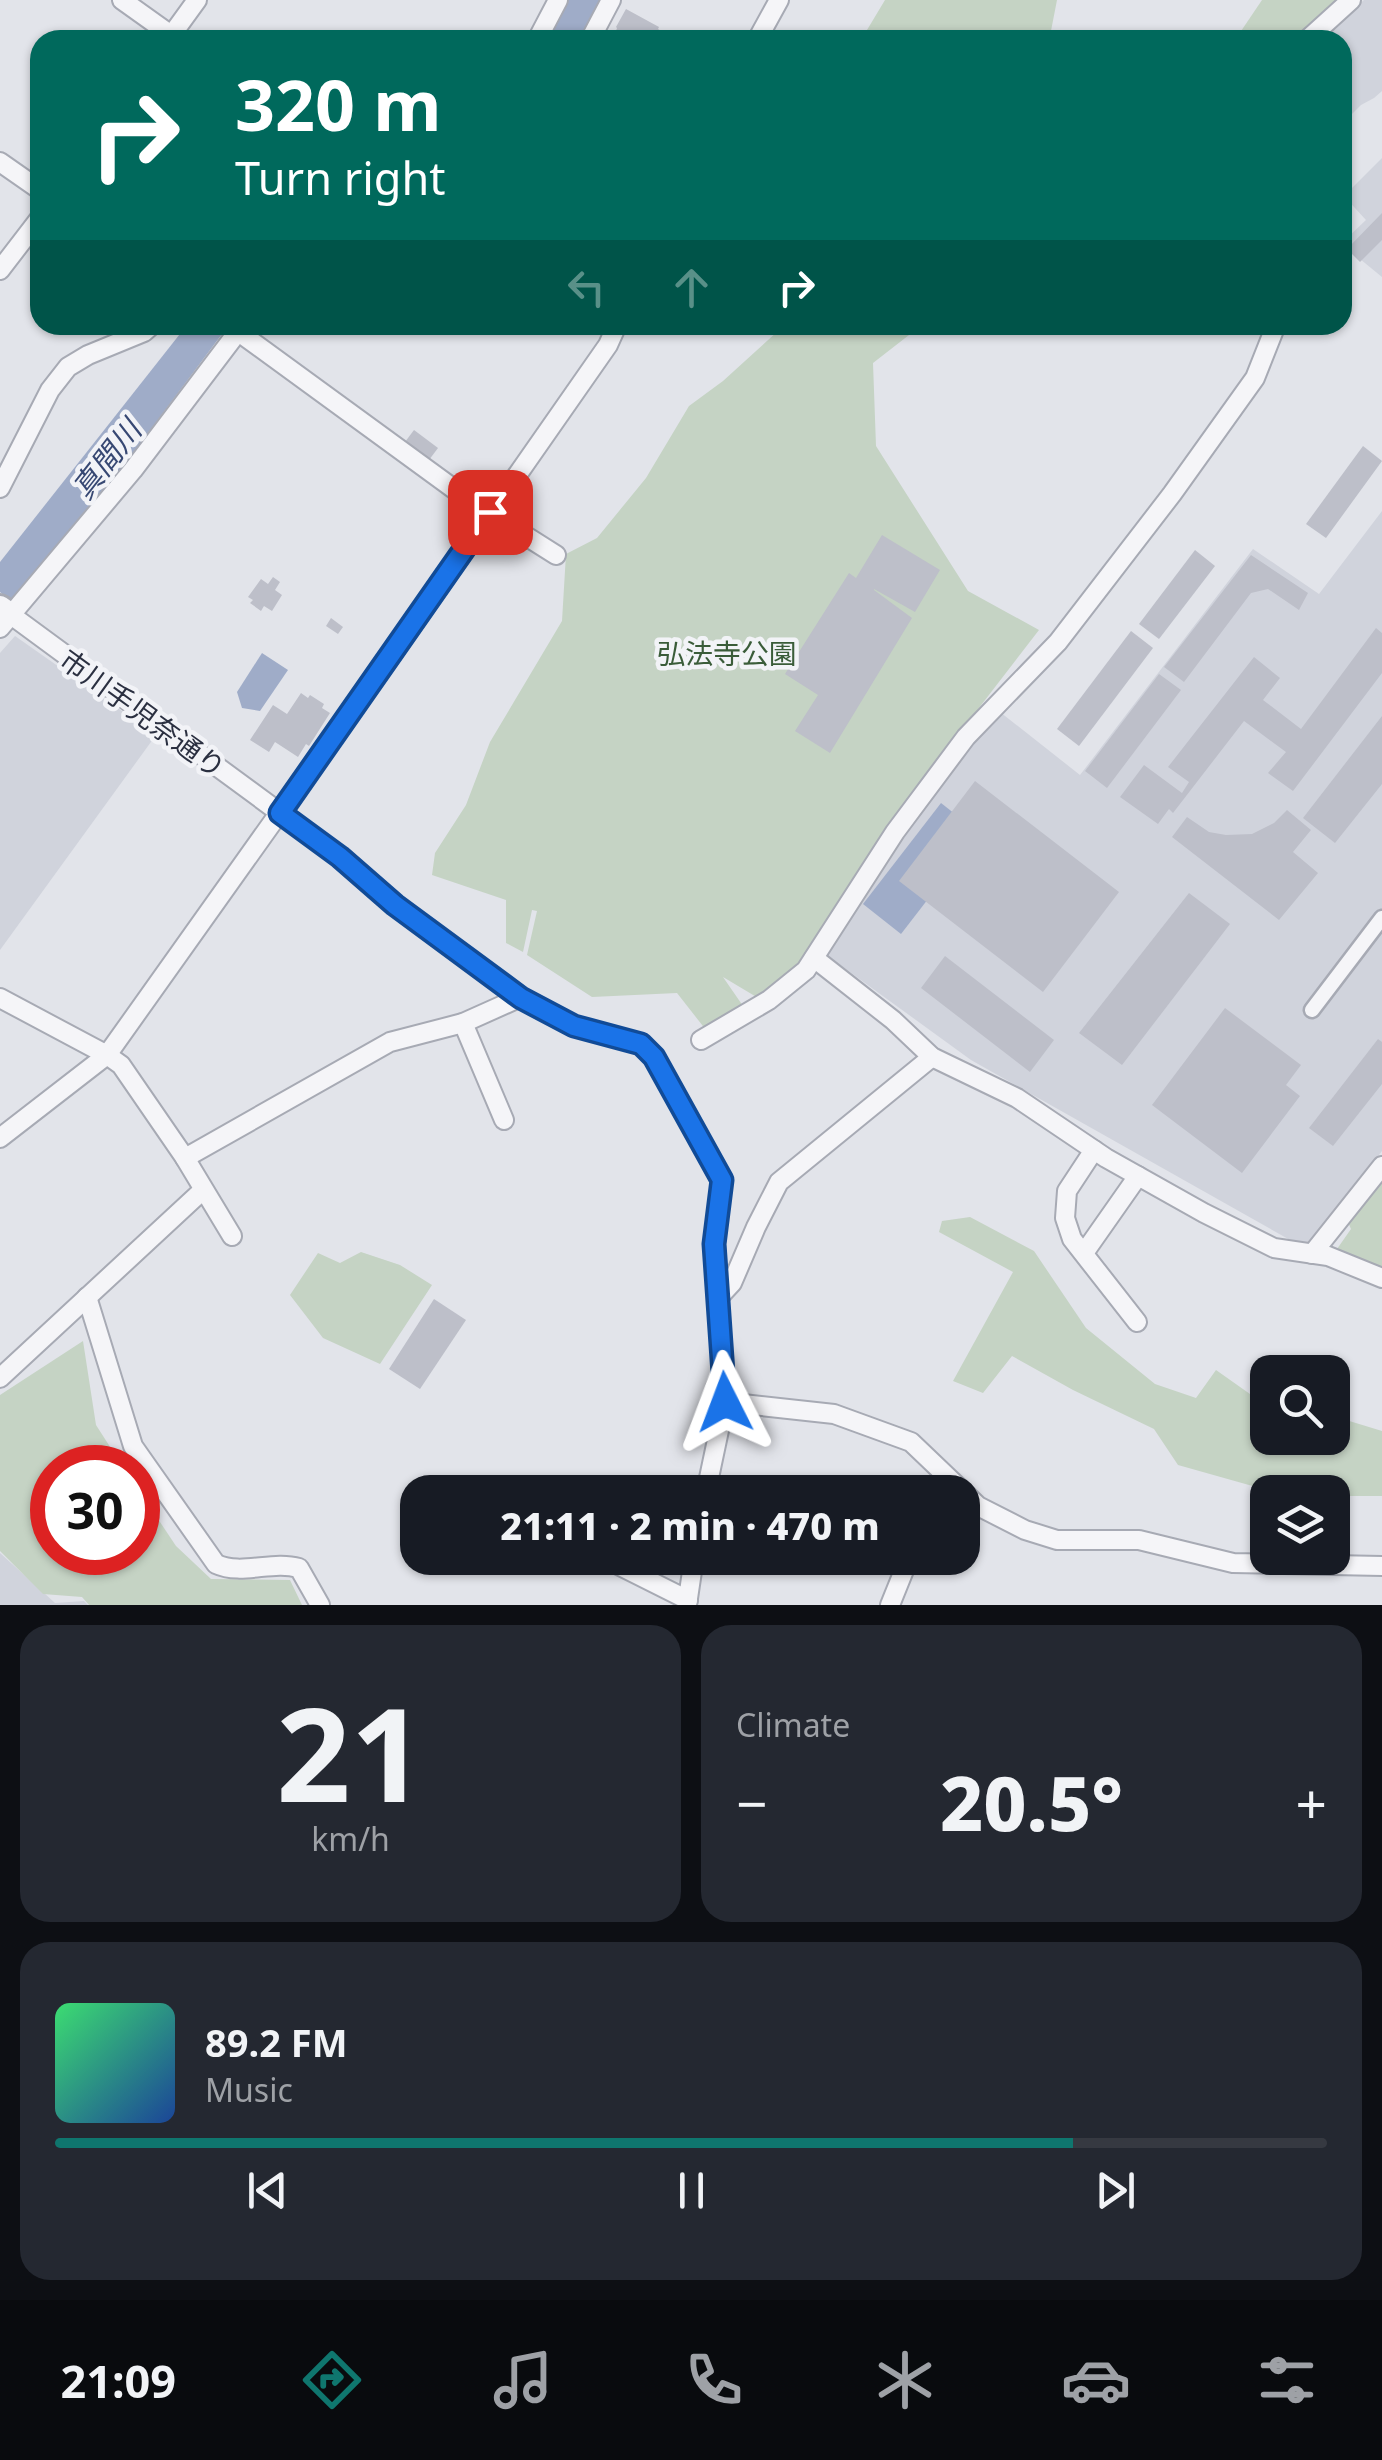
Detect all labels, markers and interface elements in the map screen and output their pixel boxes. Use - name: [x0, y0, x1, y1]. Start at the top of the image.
- text: 320 m: [235, 56, 442, 152]
- icon: right: [70, 70, 200, 200]
- text: Turn right: [235, 147, 446, 208]
- icon: left: [559, 260, 614, 315]
- icon: ahead: [664, 260, 719, 315]
- icon: right: [769, 260, 824, 315]
- water label: 真間川: [62, 409, 152, 507]
- pin: [448, 470, 533, 555]
- icon: arrive: [463, 485, 518, 540]
- park label: 弘法寺公園: [657, 634, 797, 672]
- street label: 市川手児奈通り: [53, 640, 233, 786]
- position arrow: [673, 1350, 777, 1454]
- map controls: [1250, 1355, 1350, 1575]
- button: search: [1250, 1355, 1350, 1455]
- speed limit sign: 30: [30, 1445, 160, 1575]
- button: layers: [1250, 1475, 1350, 1575]
- text: 21:11 · 2 min · 470 m: [500, 1499, 880, 1551]
- text: 21: [276, 1663, 425, 1840]
- text: Climate: [736, 1703, 850, 1746]
- text: 20.5°: [940, 1751, 1123, 1853]
- text: −: [736, 1765, 767, 1840]
- text: +: [1296, 1765, 1327, 1840]
- text: km/h: [311, 1817, 390, 1860]
- text: 89.2 FM: [205, 2016, 347, 2068]
- text: Music: [205, 2068, 293, 2111]
- icon: previous: [240, 2163, 295, 2218]
- icon: pause: [664, 2163, 719, 2218]
- icon: next: [1088, 2163, 1143, 2218]
- icon: directions: [297, 2345, 367, 2415]
- icon: music: [488, 2345, 558, 2415]
- icon: phone: [679, 2345, 749, 2415]
- icon: climate: [870, 2345, 940, 2415]
- icon: car: [1061, 2345, 1131, 2415]
- icon: filters: [1252, 2345, 1322, 2415]
- text: 21:09: [60, 2350, 176, 2411]

